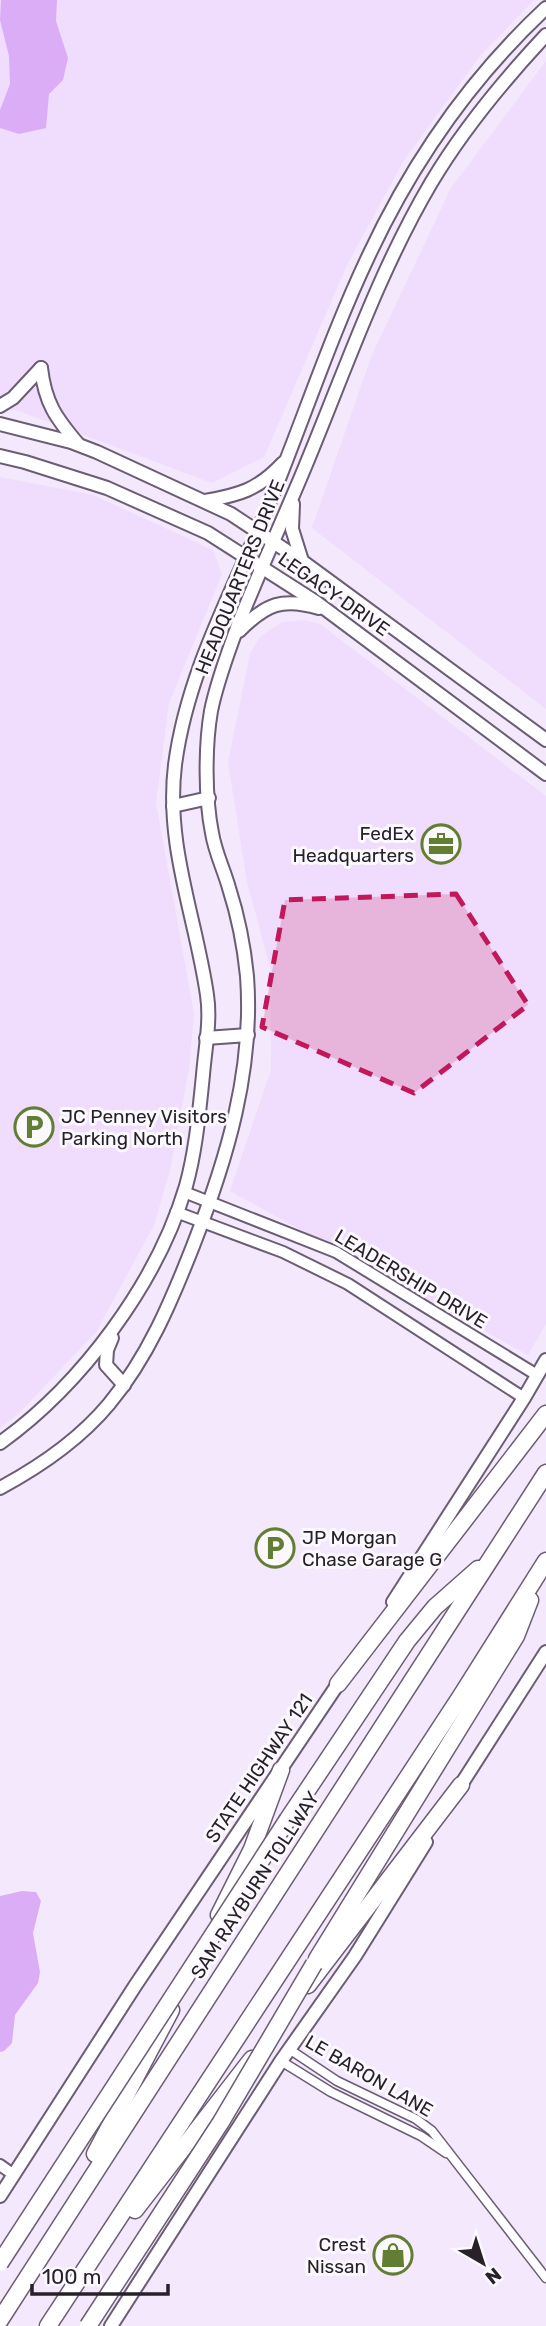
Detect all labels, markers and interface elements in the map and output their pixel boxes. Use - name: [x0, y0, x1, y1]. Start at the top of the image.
- street label: HEADQUARTERS DRIVE: [190, 476, 290, 678]
- street label: LEGACY DRIVE: [274, 547, 394, 641]
- place label: FedEx Headquarters: [293, 822, 414, 867]
- office icon: FedEx Headquarters: [420, 823, 462, 865]
- place label: JC Penney Visitors Parking North: [61, 1105, 227, 1150]
- parking icon: JC Penney Visitors Parking North: [13, 1106, 55, 1148]
- street label: LEADERSHIP DRIVE: [331, 1224, 491, 1334]
- place label: JP Morgan Chase Garage G: [302, 1526, 442, 1571]
- parking icon: JP Morgan Chase Garage G: [254, 1527, 296, 1569]
- street label: STATE HIGHWAY 121: [201, 1689, 317, 1847]
- street label: SAM RAYBURN TOLLWAY: [186, 1787, 324, 1983]
- street label: LE BARON LANE: [301, 2030, 437, 2122]
- north arrow: [448, 2228, 518, 2298]
- place label: Crest Nissan: [307, 2233, 367, 2278]
- shop icon: Crest Nissan: [372, 2234, 414, 2276]
- scale bar: [32, 2252, 168, 2296]
- text: N: [481, 2263, 506, 2289]
- text: 100 m: [42, 2264, 101, 2289]

